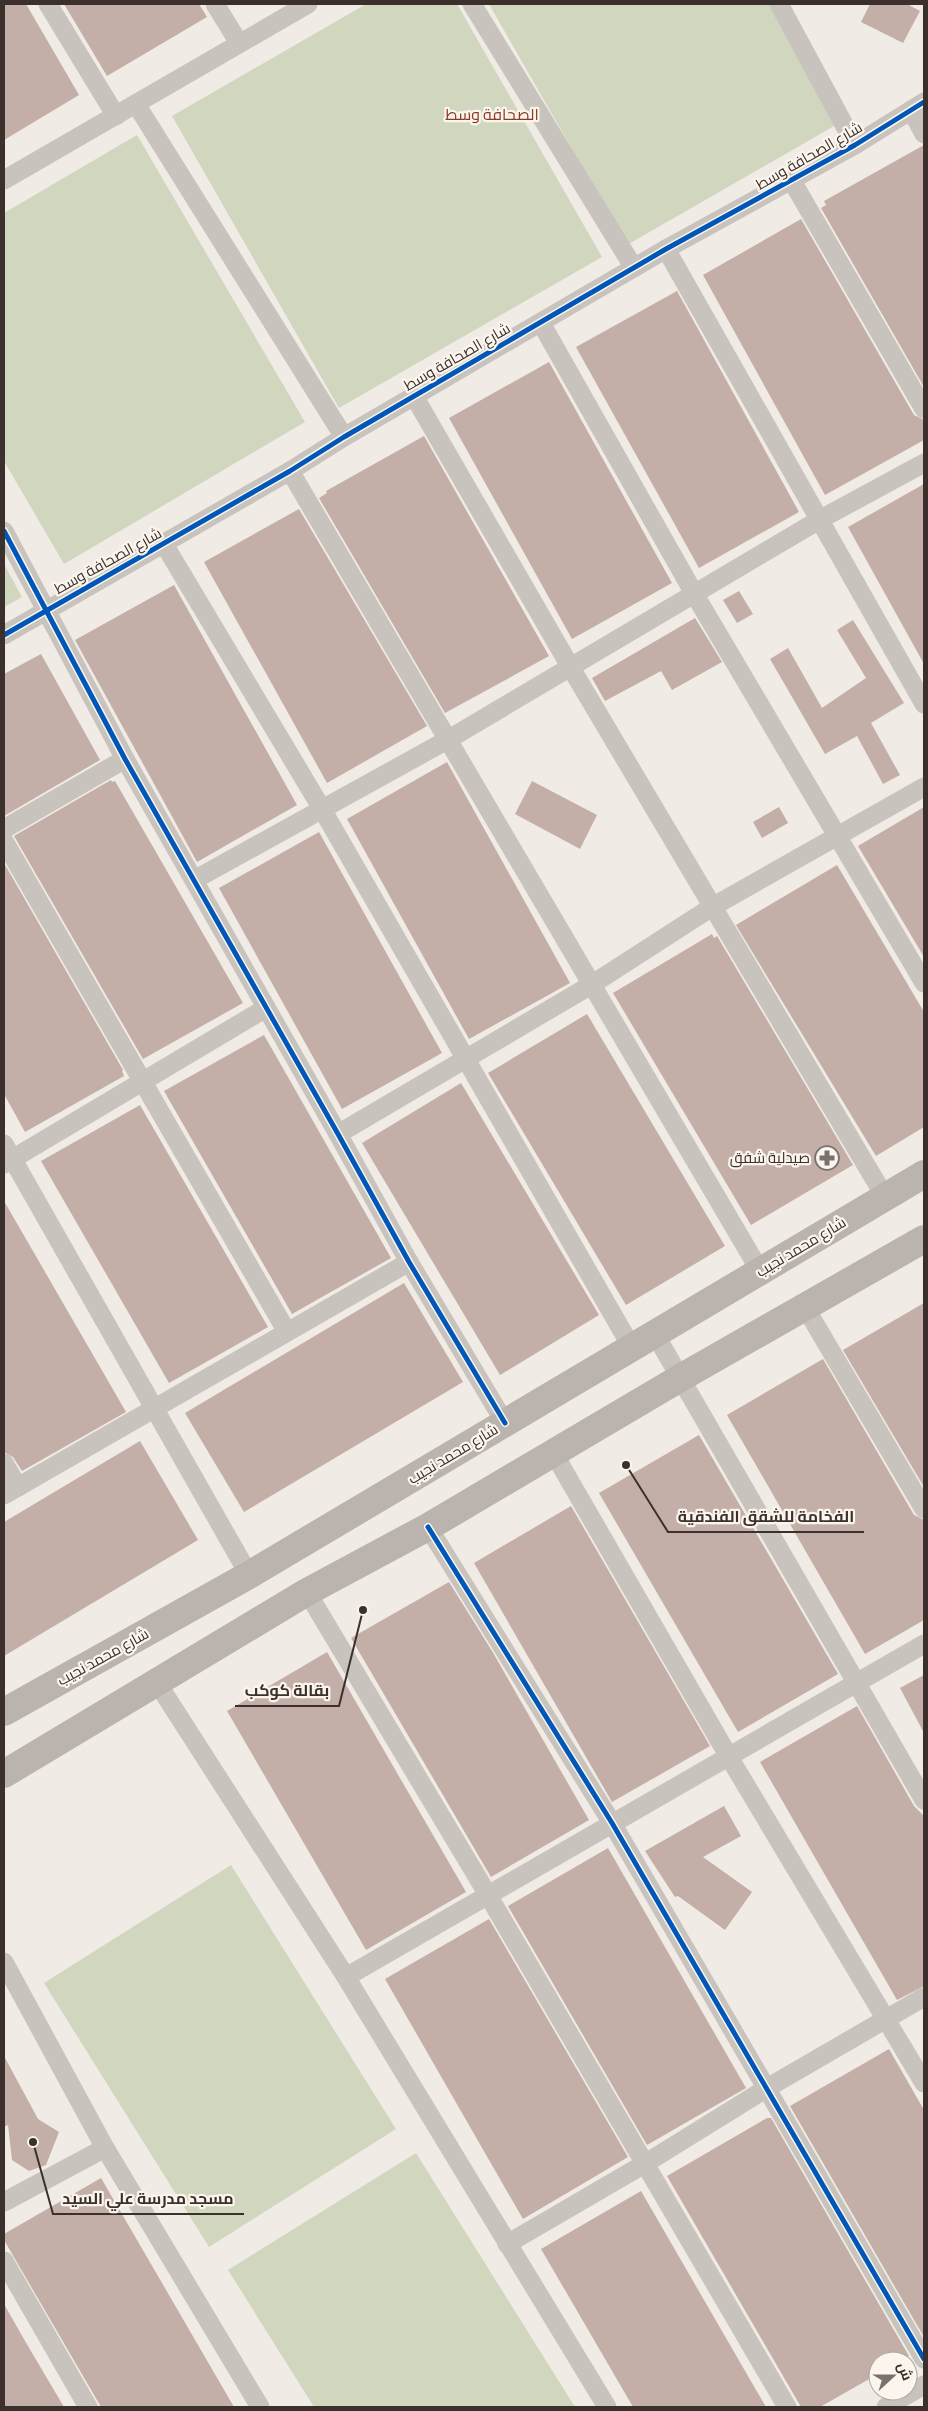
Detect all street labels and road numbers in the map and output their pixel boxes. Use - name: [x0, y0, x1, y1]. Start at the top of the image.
- street label: شارع الصحافة وسط: [752, 117, 866, 195]
- street label: شارع الصحافة وسط: [400, 318, 514, 396]
- street label: شارع الصحافة وسط: [50, 522, 166, 600]
- street label: شارع محمد نجيب: [752, 1211, 850, 1283]
- street label: شارع محمد نجيب: [404, 1418, 502, 1490]
- street label: شارع محمد نجيب: [53, 1623, 153, 1691]

